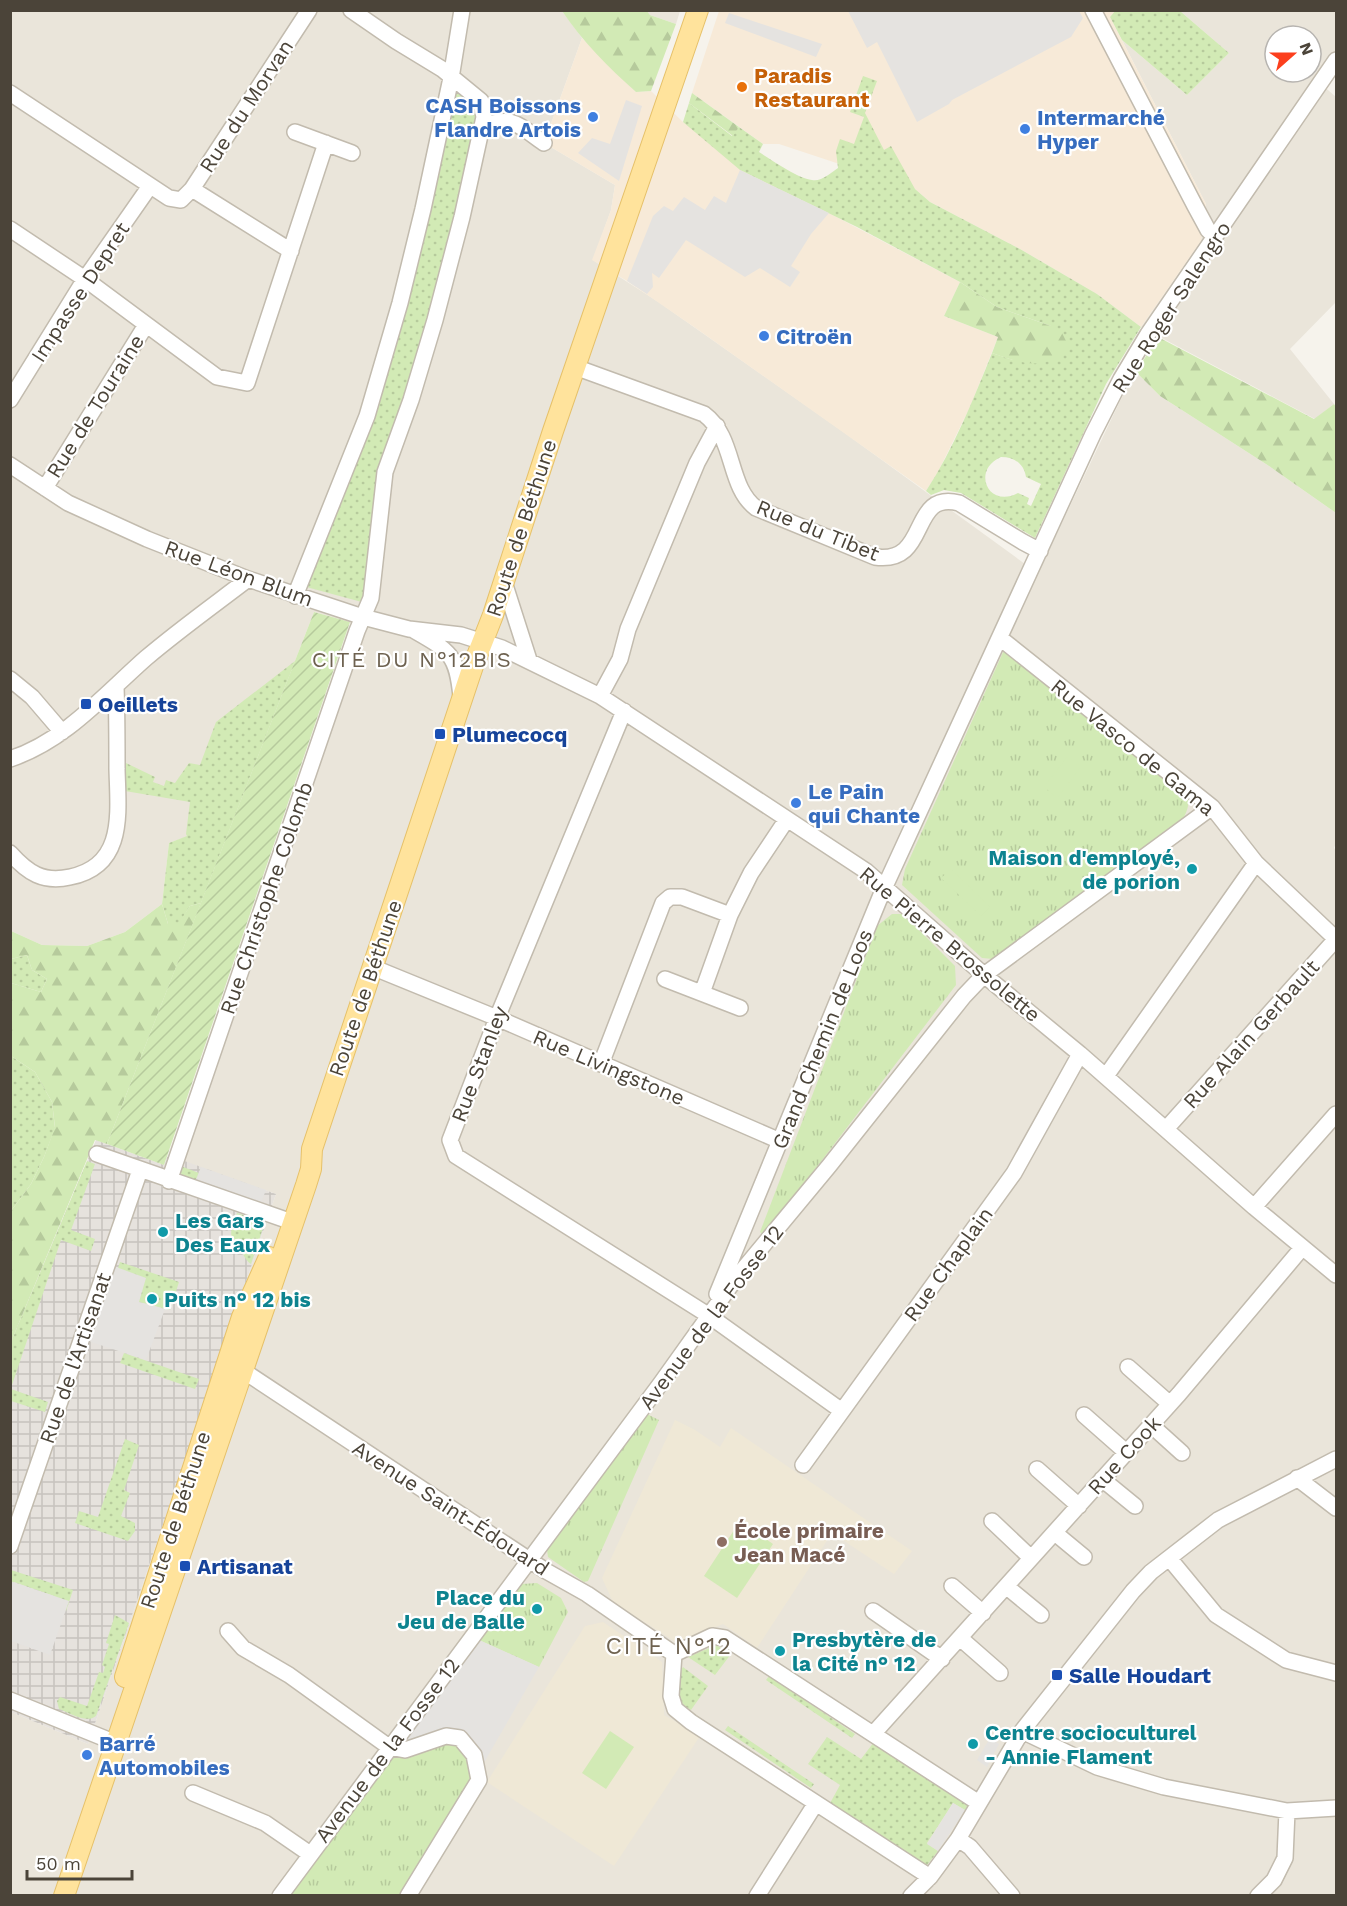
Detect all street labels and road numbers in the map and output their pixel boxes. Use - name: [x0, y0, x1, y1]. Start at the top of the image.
- street label: Rue du Morvan: [194, 35, 298, 177]
- street label: Impasse Depret: [25, 217, 135, 367]
- street label: Rue Roger Salengro: [1106, 217, 1236, 397]
- street label: Rue de Touraine: [41, 330, 149, 482]
- street label: Route de Béthune: [481, 436, 561, 620]
- street label: Rue du Tibet: [753, 494, 883, 566]
- street label: Rue Léon Blum: [161, 535, 317, 611]
- street label: Rue Vasco de Gama: [1046, 673, 1220, 821]
- street label: Rue Christophe Colomb: [214, 778, 318, 1018]
- street label: Rue Pierre Brossolette: [854, 861, 1046, 1027]
- street label: Route de Béthune: [323, 896, 407, 1080]
- street label: Grand Chemin de Loos: [766, 925, 878, 1153]
- street label: Rue Alain Gerbault: [1178, 954, 1325, 1114]
- street label: Rue Stanley: [445, 1002, 513, 1125]
- street label: Rue Livingstone: [529, 1024, 689, 1110]
- street label: Rue Chaplain: [898, 1202, 998, 1326]
- street label: Avenue de la Fosse 12: [633, 1220, 789, 1414]
- street label: Rue de l'Artisanat: [34, 1269, 116, 1447]
- street label: Rue Cook: [1082, 1410, 1166, 1500]
- street label: Route de Béthune: [135, 1428, 215, 1612]
- street label: Avenue Saint-Édouard: [348, 1435, 554, 1581]
- street label: Avenue de la Fosse 12: [309, 1653, 465, 1847]

